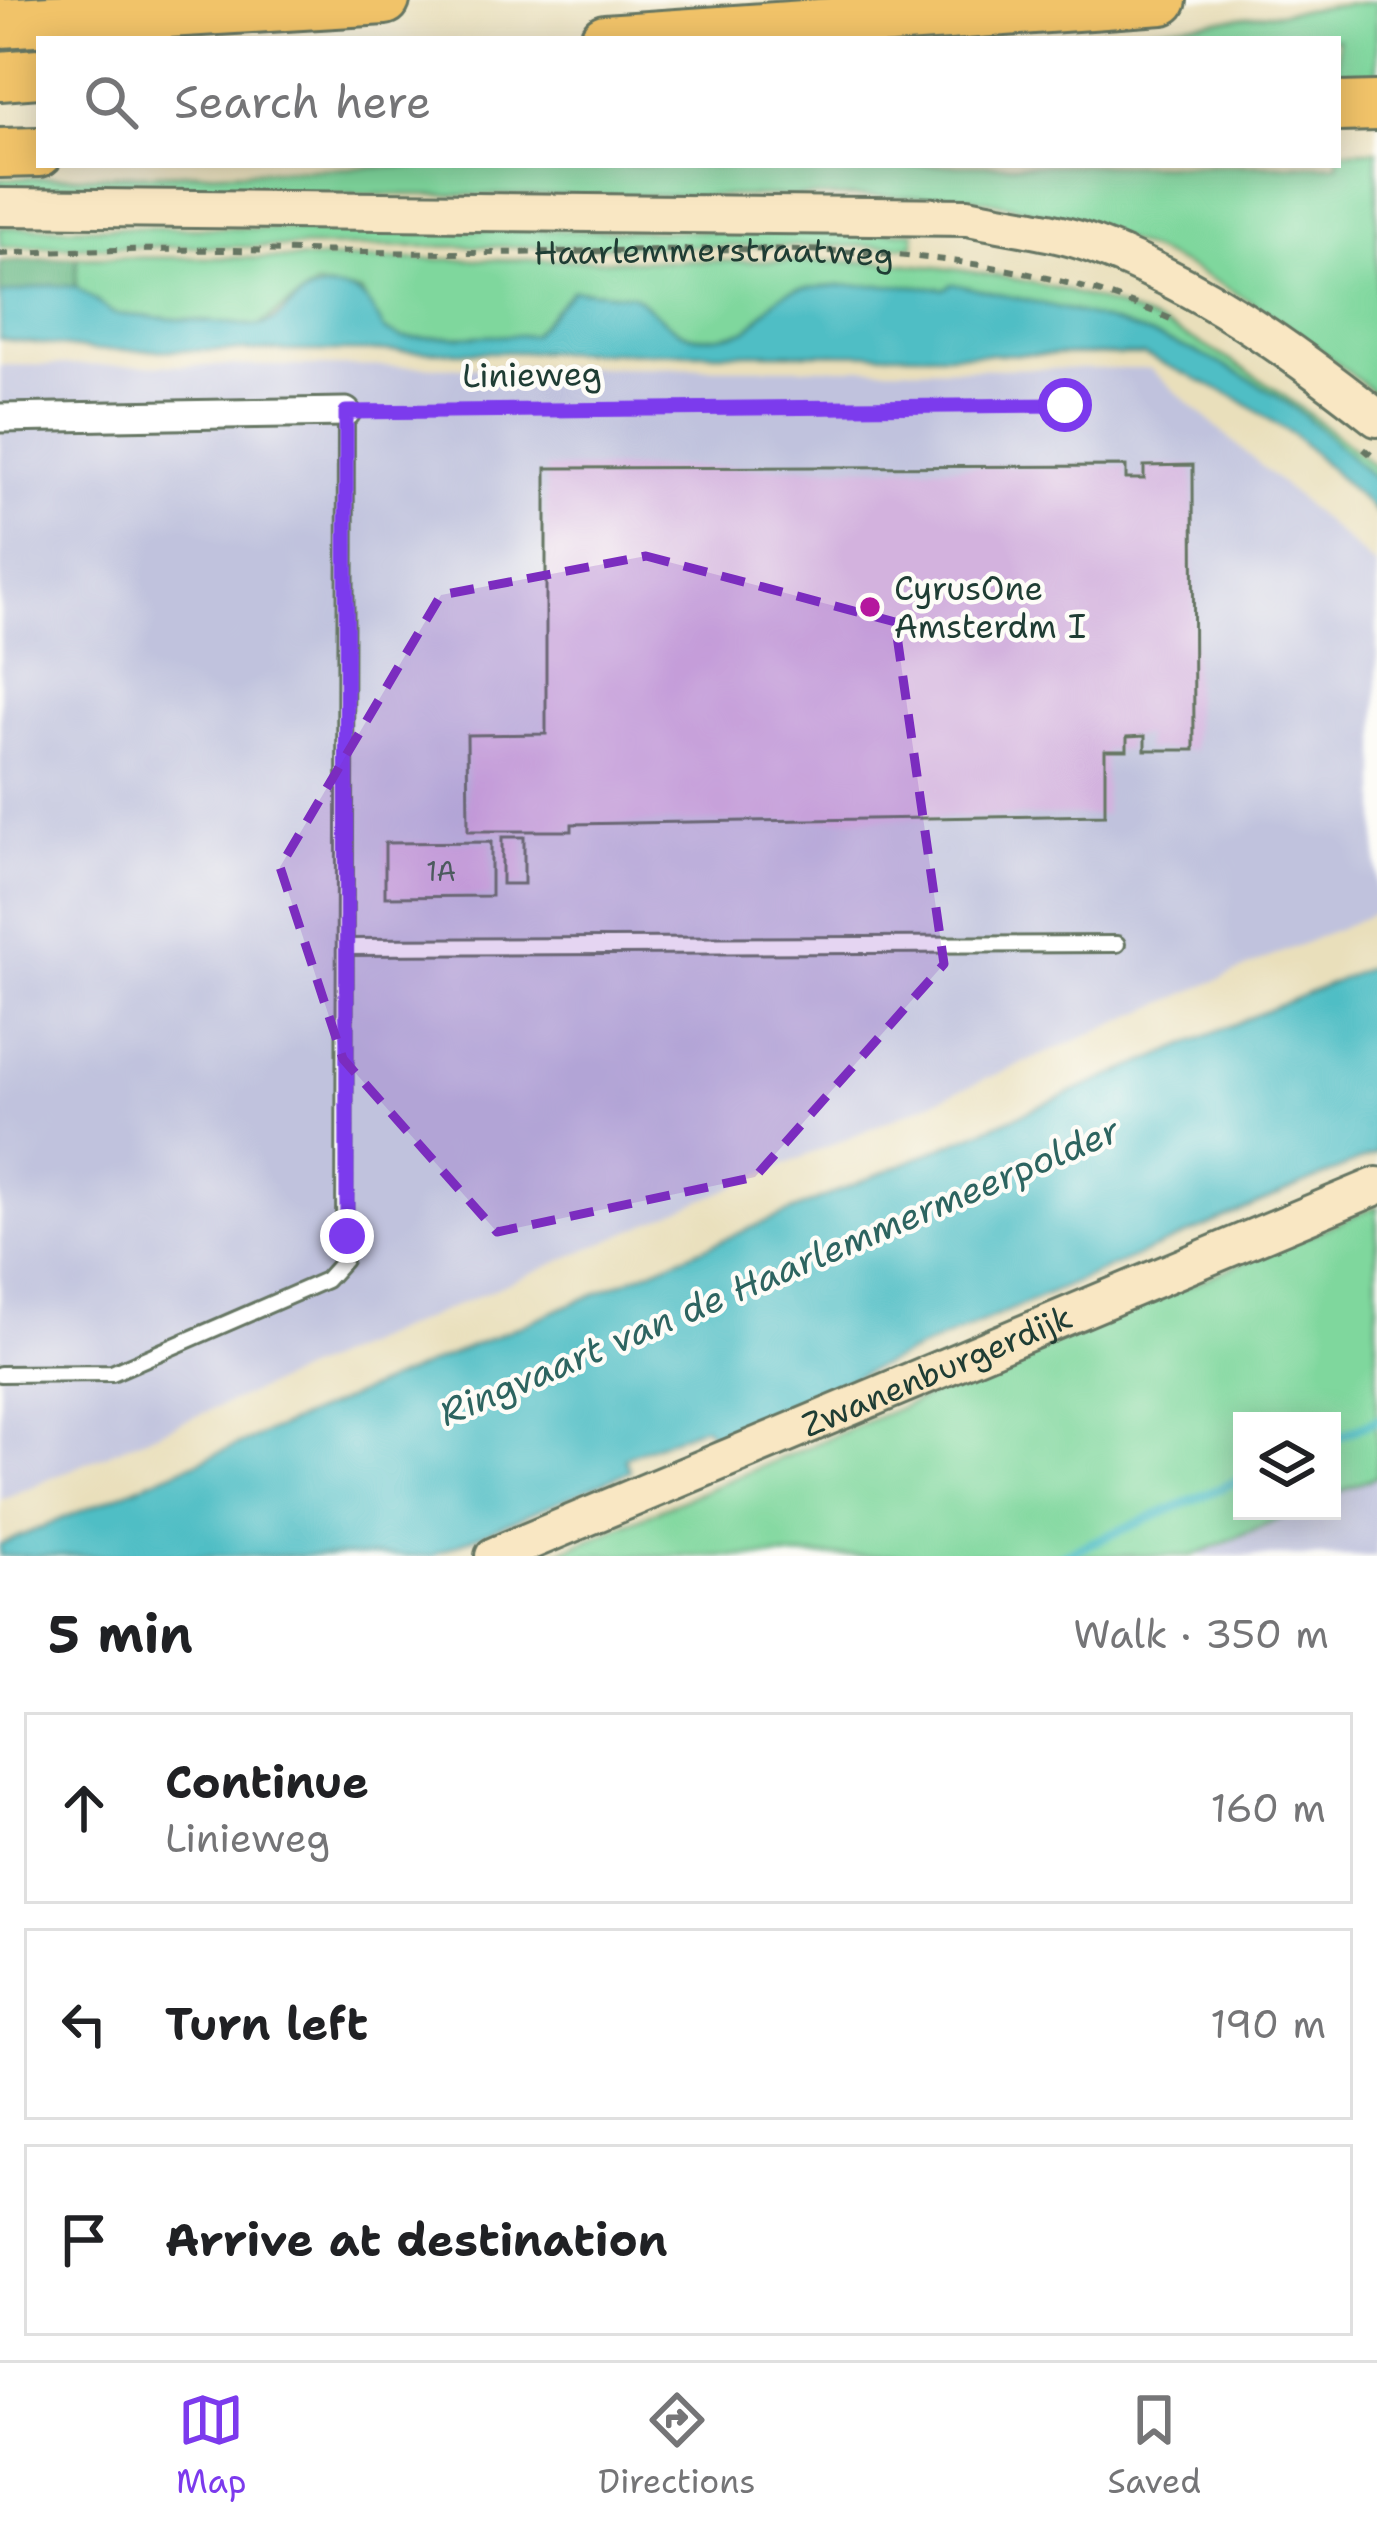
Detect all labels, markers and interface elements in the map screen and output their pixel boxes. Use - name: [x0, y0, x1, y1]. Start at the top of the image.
- search box: [36, 36, 1341, 168]
- icon: search: [78, 69, 144, 135]
- text: Search here: [174, 72, 431, 132]
- street label: Haarlemmerstraatweg: [533, 227, 896, 278]
- street label: Linieweg: [462, 351, 602, 398]
- route start: [1038, 378, 1092, 432]
- place label: CyrusOne Amsterdm I: [894, 566, 1086, 649]
- marker: CyrusOne Amsterdm I: [857, 594, 883, 620]
- house number: 1A: [426, 853, 456, 890]
- water label: Ringvaart van de Haarlemmermeerpolder: [432, 1105, 1128, 1438]
- route end: [320, 1209, 374, 1263]
- street label: Zwanenburgerdijk: [795, 1294, 1079, 1448]
- map controls: [1233, 1412, 1341, 1520]
- button: layers: [1233, 1412, 1341, 1520]
- text: 5 min: [48, 1600, 193, 1668]
- text: Walk · 350 m: [1073, 1608, 1329, 1660]
- text: Continue: [165, 1752, 369, 1812]
- icon: ahead: [51, 1775, 117, 1841]
- text: 160 m: [1211, 1782, 1326, 1834]
- text: Linieweg: [165, 1812, 330, 1864]
- icon: left: [51, 1991, 117, 2057]
- text: Turn left: [165, 1994, 368, 2054]
- text: 190 m: [1210, 1998, 1326, 2050]
- icon: arrive: [51, 2207, 117, 2273]
- text: Arrive at destination: [165, 2210, 668, 2270]
- tab: Map: [176, 2387, 247, 2504]
- tab: Directions: [598, 2387, 756, 2504]
- tab: Saved: [1107, 2387, 1201, 2504]

